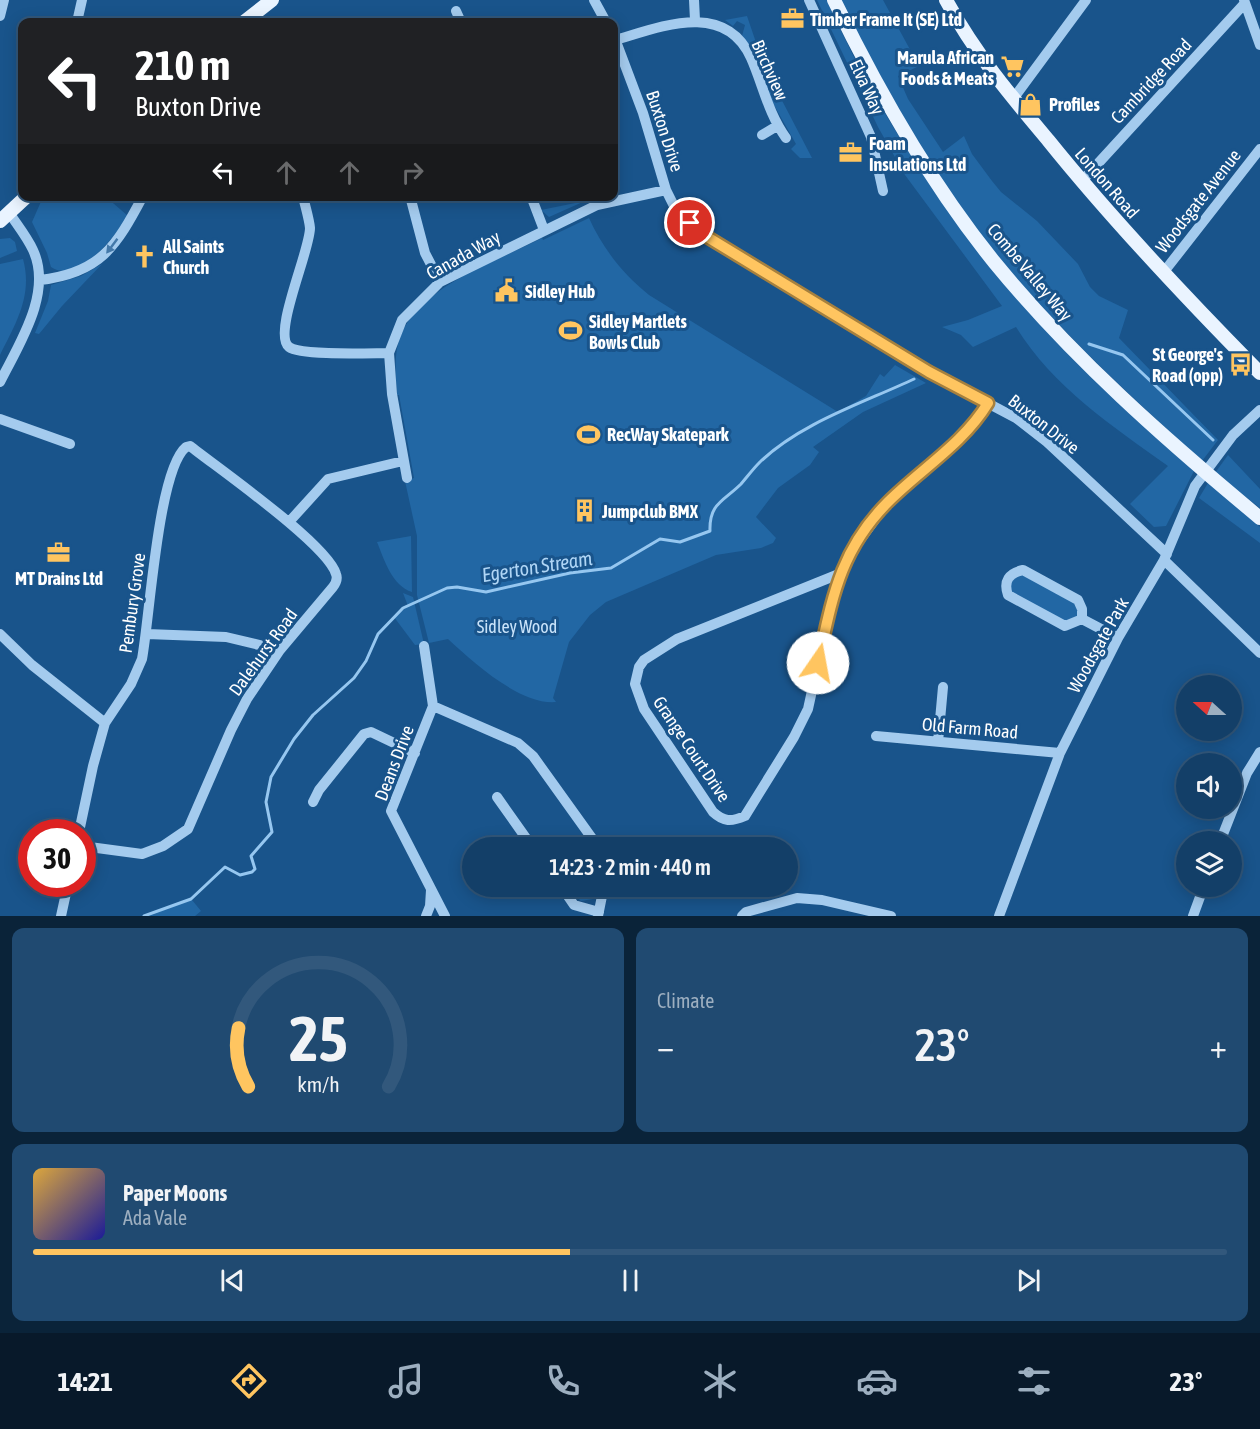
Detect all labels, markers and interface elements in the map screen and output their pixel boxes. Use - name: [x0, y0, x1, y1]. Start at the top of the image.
- office icon: Timber Frame It (SE) Ltd: [779, 6, 805, 32]
- place label: Timber Frame It (SE) Ltd: [810, 9, 962, 30]
- street label: Cambridge Road: [1106, 34, 1196, 128]
- street label: Birchview: [747, 37, 793, 104]
- text: 210 m: [135, 41, 230, 89]
- icon: left: [36, 42, 114, 120]
- place label: Marula African Foods & Meats: [897, 47, 995, 89]
- supermarket icon: Marula African Foods & Meats: [999, 54, 1025, 80]
- street label: Elva Way: [845, 56, 889, 118]
- street label: Buxton Drive: [642, 88, 688, 174]
- text: Buxton Drive: [135, 91, 261, 122]
- shop icon: Profiles: [1018, 91, 1044, 117]
- place label: Profiles: [1049, 94, 1100, 115]
- place label: Foam Insulations Ltd: [869, 133, 966, 175]
- office icon: Foam Insulations Ltd: [838, 140, 864, 166]
- street label: London Road: [1071, 143, 1143, 223]
- street label: Woodsgate Avenue: [1151, 145, 1245, 257]
- icon: left: [207, 156, 240, 189]
- icon: ahead: [270, 156, 303, 189]
- icon: ahead: [333, 156, 366, 189]
- icon: right: [396, 156, 429, 189]
- pin: [664, 197, 715, 248]
- icon: arrive: [673, 206, 706, 239]
- street label: Combe Valley Way: [983, 219, 1077, 325]
- street label: Canada Way: [422, 226, 504, 284]
- place label: All Saints Church: [162, 236, 225, 278]
- one-way arrow: [106, 238, 118, 253]
- church icon: All Saints Church: [132, 243, 158, 269]
- public building icon: Sidley Hub: [494, 278, 520, 304]
- place label: Sidley Hub: [525, 281, 595, 302]
- place label: Sidley Martlets Bowls Club: [589, 311, 687, 353]
- sports icon: Sidley Martlets Bowls Club: [558, 318, 584, 344]
- place label: St George's Road (opp): [1152, 344, 1224, 386]
- bus stop icon: St George's Road (opp): [1228, 351, 1254, 377]
- street label: Buxton Drive: [1004, 390, 1084, 458]
- sports icon: RecWay Skatepark: [576, 421, 602, 447]
- place label: RecWay Skatepark: [607, 424, 730, 445]
- building icon: Jumpclub BMX: [571, 498, 597, 524]
- place label: Jumpclub BMX: [601, 501, 699, 522]
- office icon: MT Drains Ltd: [46, 539, 72, 565]
- water label: Egerton Stream: [480, 546, 594, 586]
- street label: Pembury Grove: [115, 552, 149, 654]
- place label: MT Drains Ltd: [15, 568, 103, 589]
- street label: Woodsgate Park: [1063, 594, 1133, 696]
- street label: Dalehurst Road: [224, 604, 302, 700]
- park label: Sidley Wood: [477, 616, 557, 637]
- position arrow: [786, 631, 850, 695]
- north arrow: [1176, 675, 1242, 741]
- map controls: [1176, 675, 1242, 897]
- street label: Grange Court Drive: [649, 692, 735, 806]
- street label: Old Farm Road: [921, 713, 1019, 743]
- street label: Deans Drive: [370, 722, 418, 804]
- button: sound: [1176, 753, 1242, 819]
- speed limit sign: 30: [18, 819, 96, 897]
- button: layers: [1176, 831, 1242, 897]
- text: 14:23 · 2 min · 440 m: [549, 854, 711, 880]
- text: Climate: [657, 989, 714, 1012]
- text: 25: [289, 1003, 347, 1074]
- text: 23°: [915, 1019, 969, 1071]
- text: −: [657, 1027, 674, 1065]
- text: +: [1210, 1027, 1227, 1065]
- text: km/h: [297, 1072, 339, 1097]
- text: Paper Moons: [123, 1180, 227, 1206]
- text: Ada Vale: [123, 1206, 187, 1229]
- icon: previous: [216, 1264, 249, 1297]
- icon: pause: [614, 1264, 647, 1297]
- icon: next: [1012, 1264, 1045, 1297]
- icon: directions: [228, 1360, 270, 1402]
- icon: music: [385, 1360, 427, 1402]
- icon: phone: [542, 1360, 584, 1402]
- icon: climate: [699, 1360, 741, 1402]
- icon: car: [856, 1360, 898, 1402]
- icon: filters: [1013, 1360, 1055, 1402]
- text: 14:21: [57, 1366, 113, 1397]
- text: 23°: [1170, 1366, 1202, 1397]

